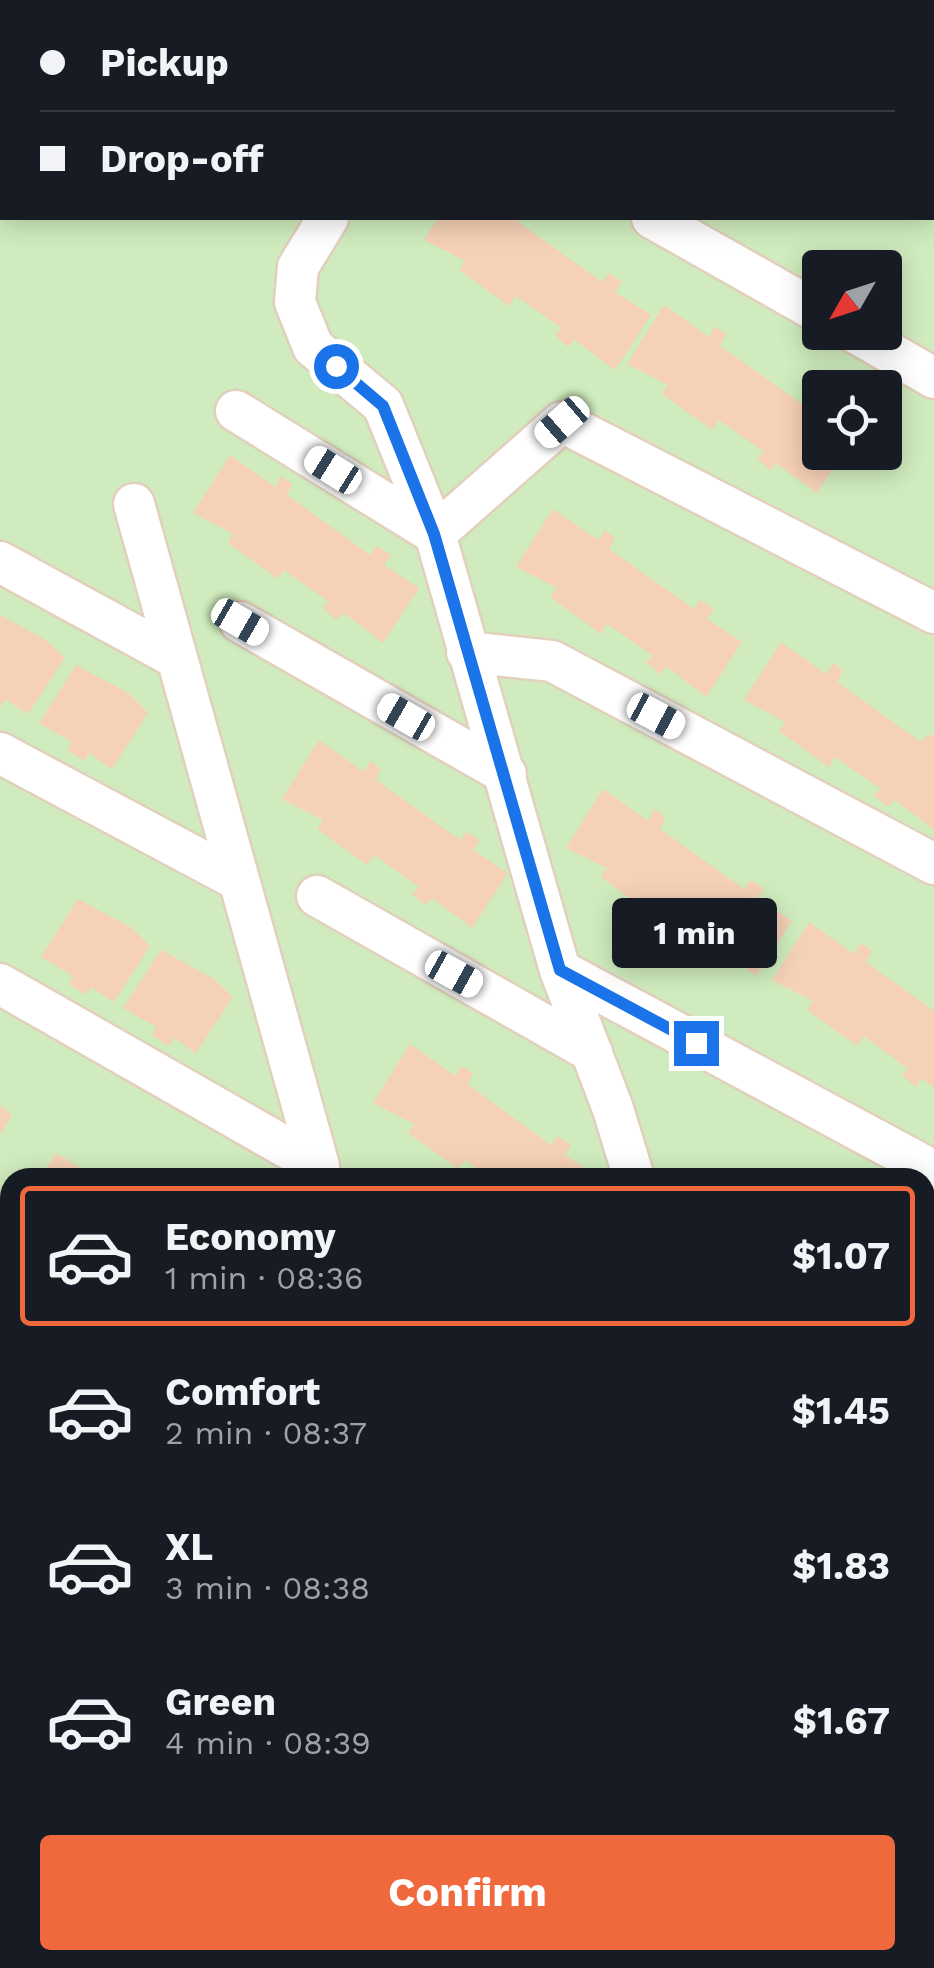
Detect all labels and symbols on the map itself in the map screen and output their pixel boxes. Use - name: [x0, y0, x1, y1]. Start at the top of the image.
- north arrow: [802, 250, 902, 350]
- route start: [314, 344, 359, 389]
- car: [530, 391, 594, 453]
- car: [300, 441, 366, 499]
- car: [207, 594, 273, 650]
- car: [373, 689, 439, 745]
- car: [622, 689, 690, 743]
- callout: 1 min: [614, 898, 778, 968]
- car: [420, 946, 488, 1002]
- route end: [674, 1021, 719, 1066]

